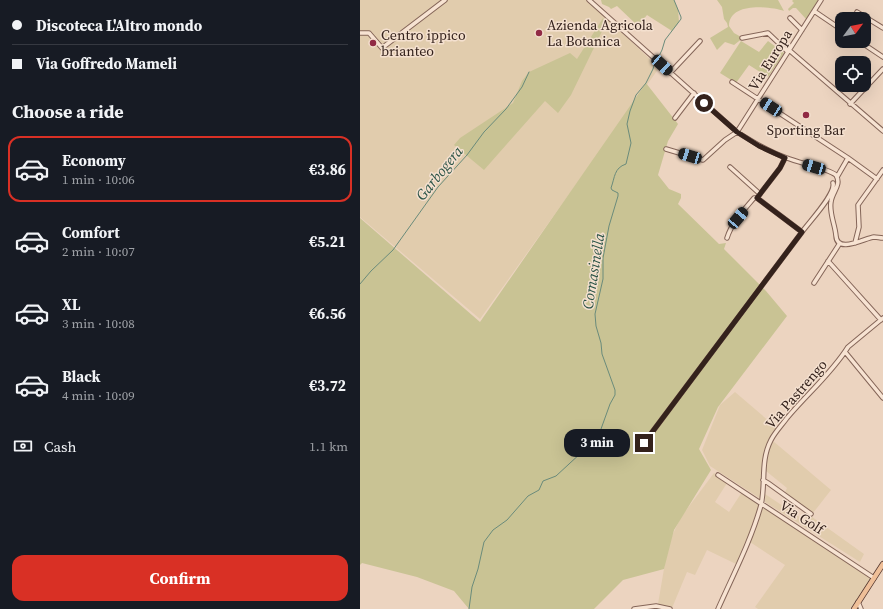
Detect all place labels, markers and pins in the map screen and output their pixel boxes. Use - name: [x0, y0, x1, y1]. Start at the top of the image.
- place label: Azienda Agricola La Botanica: [547, 15, 654, 51]
- place label: Centro ippico brianteo: [381, 25, 466, 61]
- marker: Azienda Agricola La Botanica: [534, 28, 544, 38]
- marker: Centro ippico brianteo: [368, 38, 378, 48]
- marker: Sporting Bar: [801, 110, 811, 120]
- place label: Sporting Bar: [767, 120, 845, 140]

